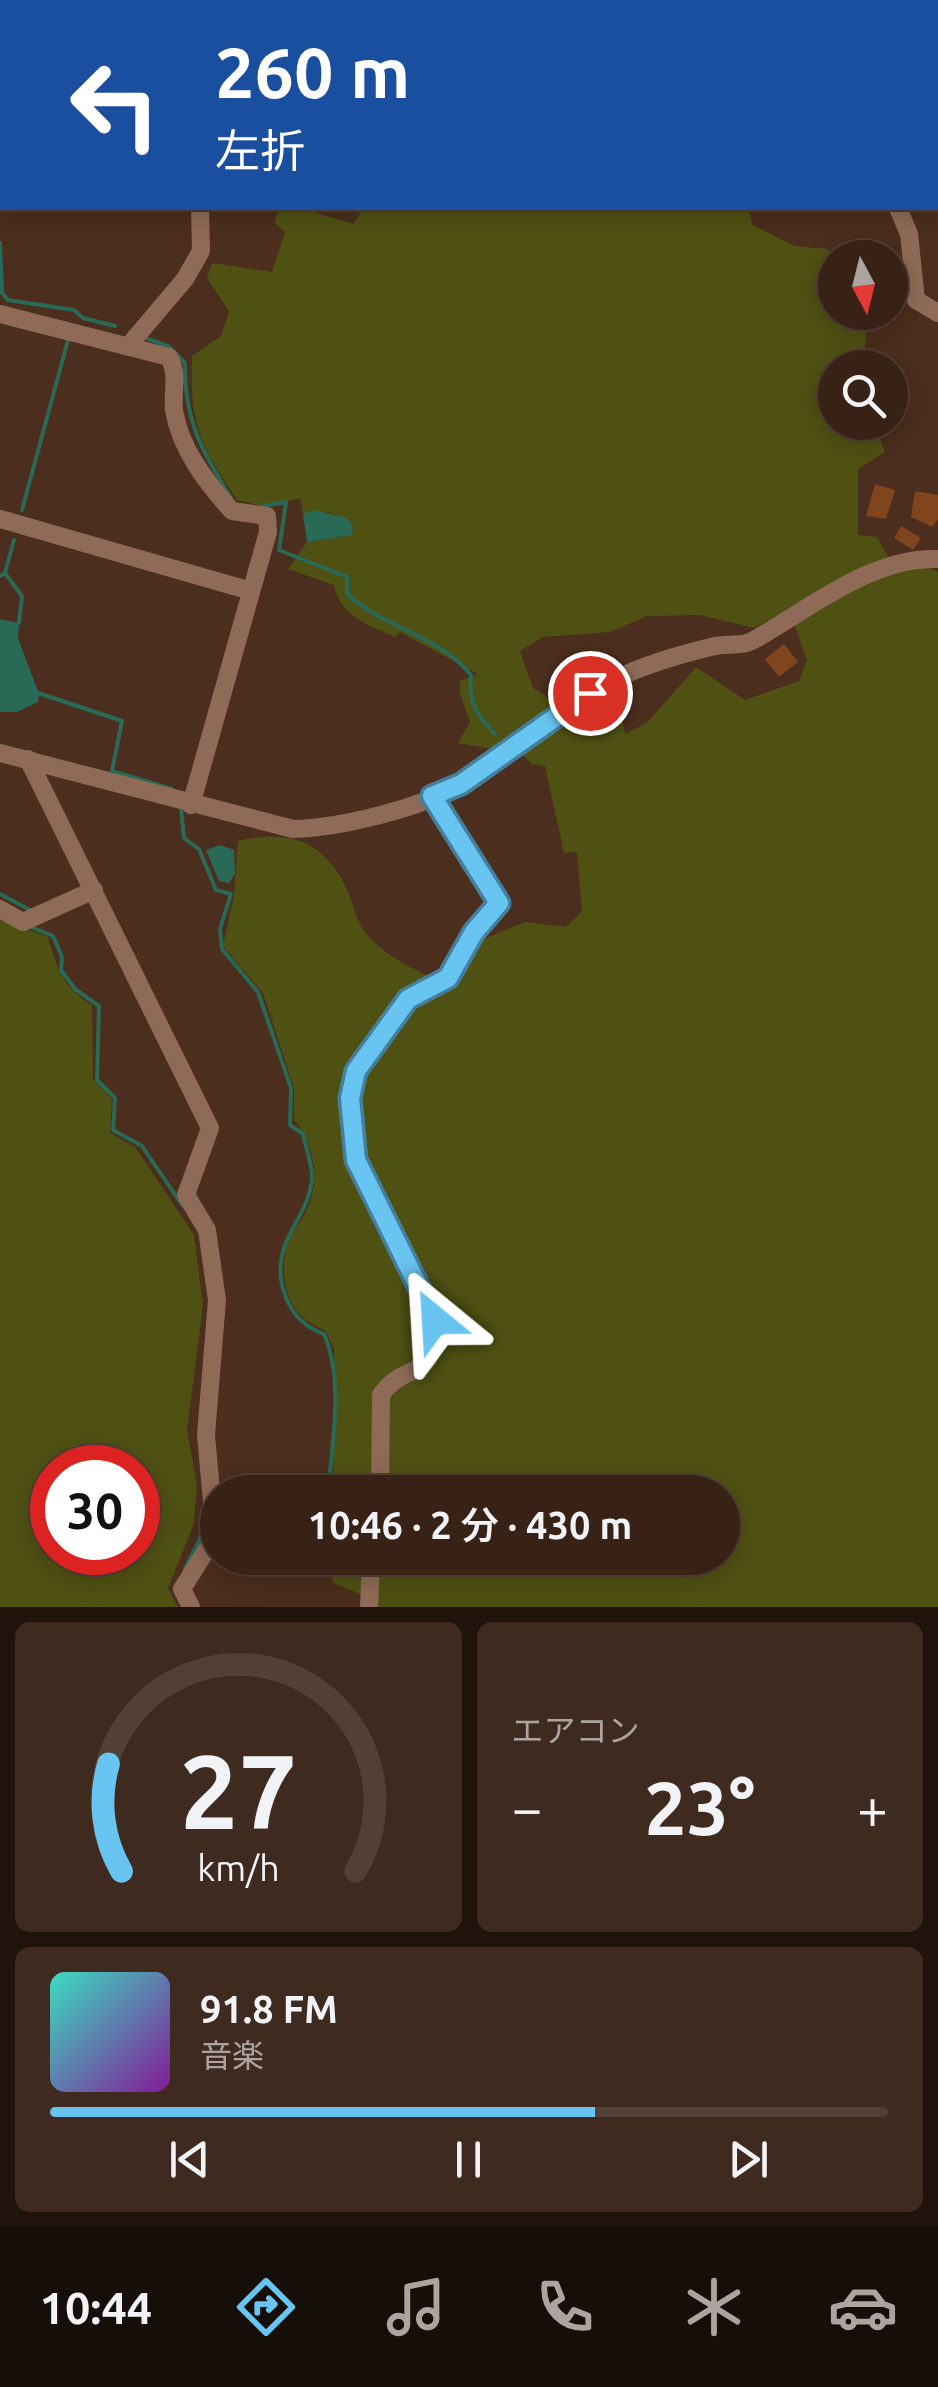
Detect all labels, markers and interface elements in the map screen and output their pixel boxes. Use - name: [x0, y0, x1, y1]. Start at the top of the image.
- text: 260 m: [215, 33, 410, 111]
- icon: left: [50, 40, 180, 170]
- text: 左折: [215, 125, 305, 176]
- north arrow: [818, 240, 908, 330]
- map controls: [818, 240, 908, 440]
- button: search: [818, 350, 908, 440]
- pin: [548, 651, 633, 736]
- icon: arrive: [563, 666, 618, 721]
- position arrow: [383, 1268, 487, 1372]
- speed limit sign: 30: [30, 1445, 160, 1575]
- text: 10:46 · 2 分 · 430 m: [308, 1504, 632, 1546]
- text: エアコン: [512, 1712, 640, 1748]
- text: 27: [180, 1732, 297, 1849]
- text: 23°: [644, 1765, 755, 1849]
- text: −: [512, 1777, 543, 1838]
- text: +: [857, 1777, 888, 1838]
- text: km/h: [197, 1848, 280, 1888]
- text: 91.8 FM: [200, 1988, 338, 2030]
- text: 音楽: [200, 2037, 264, 2073]
- icon: previous: [162, 2132, 217, 2187]
- icon: pause: [441, 2132, 496, 2187]
- icon: next: [721, 2132, 776, 2187]
- icon: directions: [231, 2272, 301, 2342]
- icon: music: [381, 2272, 451, 2342]
- icon: phone: [530, 2272, 600, 2342]
- icon: climate: [679, 2272, 749, 2342]
- icon: car: [828, 2272, 898, 2342]
- text: 10:44: [40, 2282, 152, 2333]

